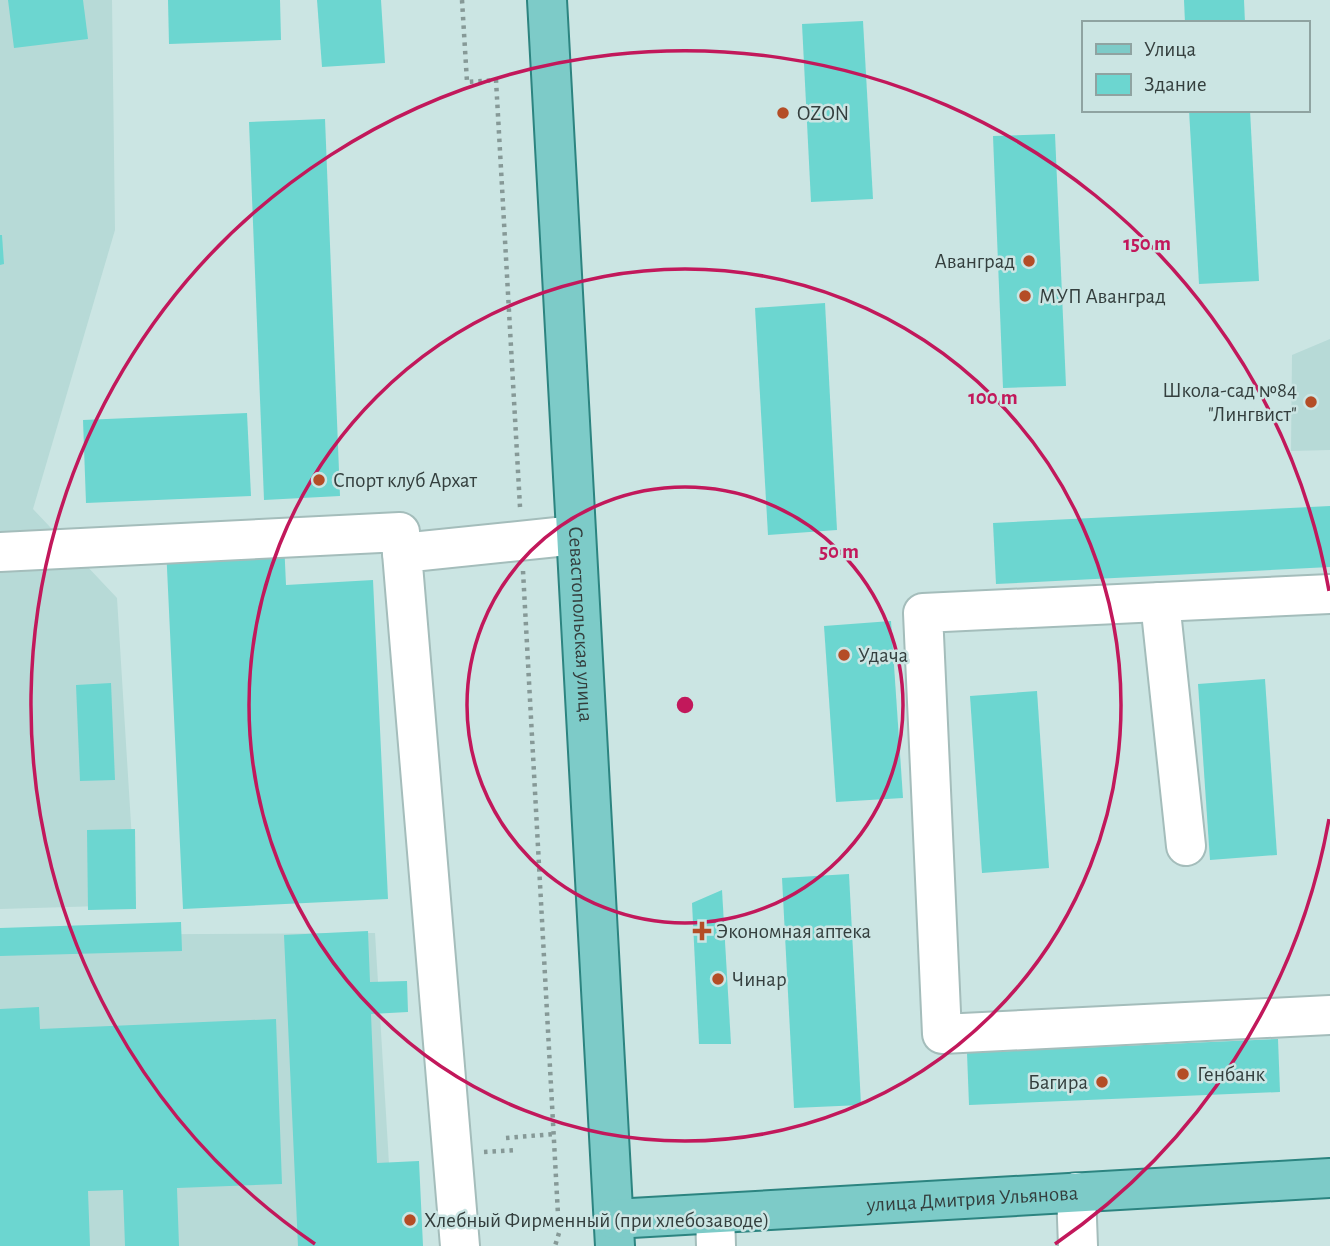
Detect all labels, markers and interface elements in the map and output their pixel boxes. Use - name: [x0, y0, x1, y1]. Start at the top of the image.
- legend: [1082, 21, 1309, 112]
- text: Улица: [1144, 39, 1197, 60]
- text: Здание: [1144, 74, 1207, 95]
- place label: OZON: [797, 103, 849, 124]
- marker: OZON: [775, 105, 791, 121]
- text: 150 m: [1123, 233, 1171, 254]
- place label: Аванград: [935, 251, 1015, 272]
- marker: Аванград: [1021, 253, 1037, 269]
- place label: МУП Аванград: [1039, 286, 1166, 307]
- marker: МУП Аванград: [1017, 288, 1033, 304]
- place label: Школа-сад №84 "Лингвист": [1162, 380, 1297, 425]
- text: 100 m: [968, 387, 1018, 408]
- marker: Школа-сад №84 "Лингвист": [1303, 394, 1319, 410]
- place label: Спорт клуб Архат: [333, 470, 477, 491]
- marker: Спорт клуб Архат: [311, 472, 327, 488]
- street label: Севастопольская улица: [565, 526, 597, 723]
- text: 50 m: [819, 541, 859, 562]
- place label: Удача: [858, 645, 909, 666]
- marker: Удача: [836, 647, 852, 663]
- centre of rings: [673, 693, 697, 717]
- place label: Экономная аптека: [716, 921, 872, 942]
- marker: Экономная аптека: [694, 923, 710, 939]
- place label: Чинар: [732, 969, 787, 990]
- marker: Чинар: [710, 971, 726, 987]
- place label: Генбанк: [1197, 1064, 1266, 1085]
- marker: Генбанк: [1175, 1066, 1191, 1082]
- place label: Багира: [1028, 1072, 1088, 1093]
- marker: Багира: [1094, 1074, 1110, 1090]
- street label: улица Дмитрия Ульянова: [865, 1182, 1079, 1215]
- place label: Хлебный Фирменный (при хлебозаводе): [424, 1210, 769, 1231]
- marker: Хлебный Фирменный (при хлебозаводе): [402, 1212, 418, 1228]

